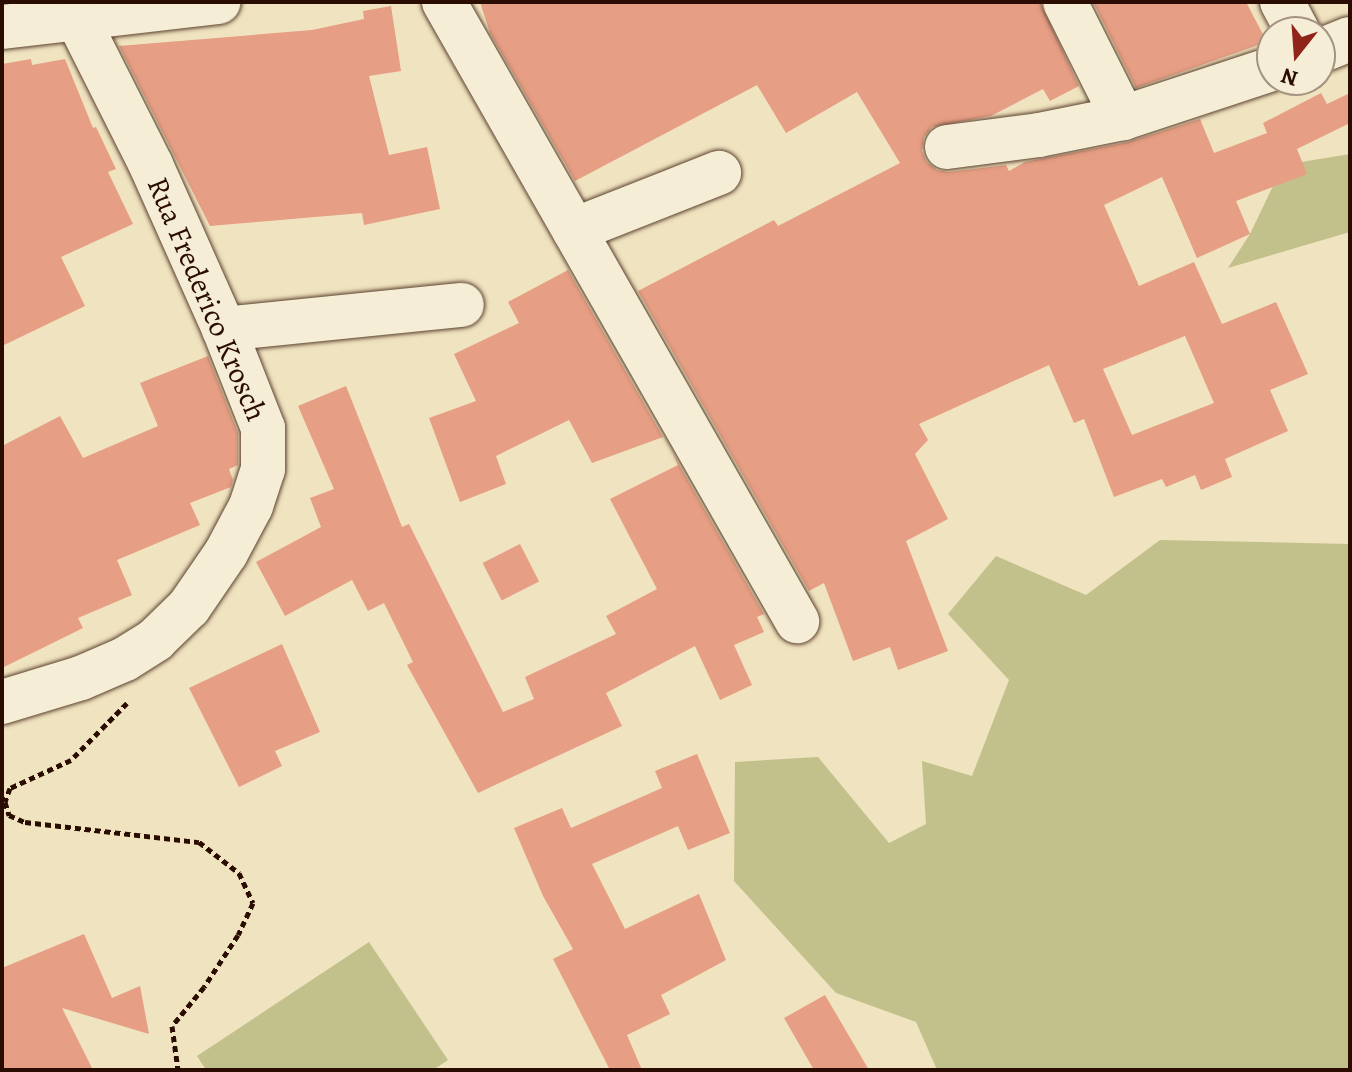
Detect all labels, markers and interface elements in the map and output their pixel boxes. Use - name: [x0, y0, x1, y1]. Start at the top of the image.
- north arrow: [1256, 16, 1336, 96]
- text: N: [1278, 60, 1302, 94]
- street label: Rua Frederico Krosch: [139, 172, 275, 426]

